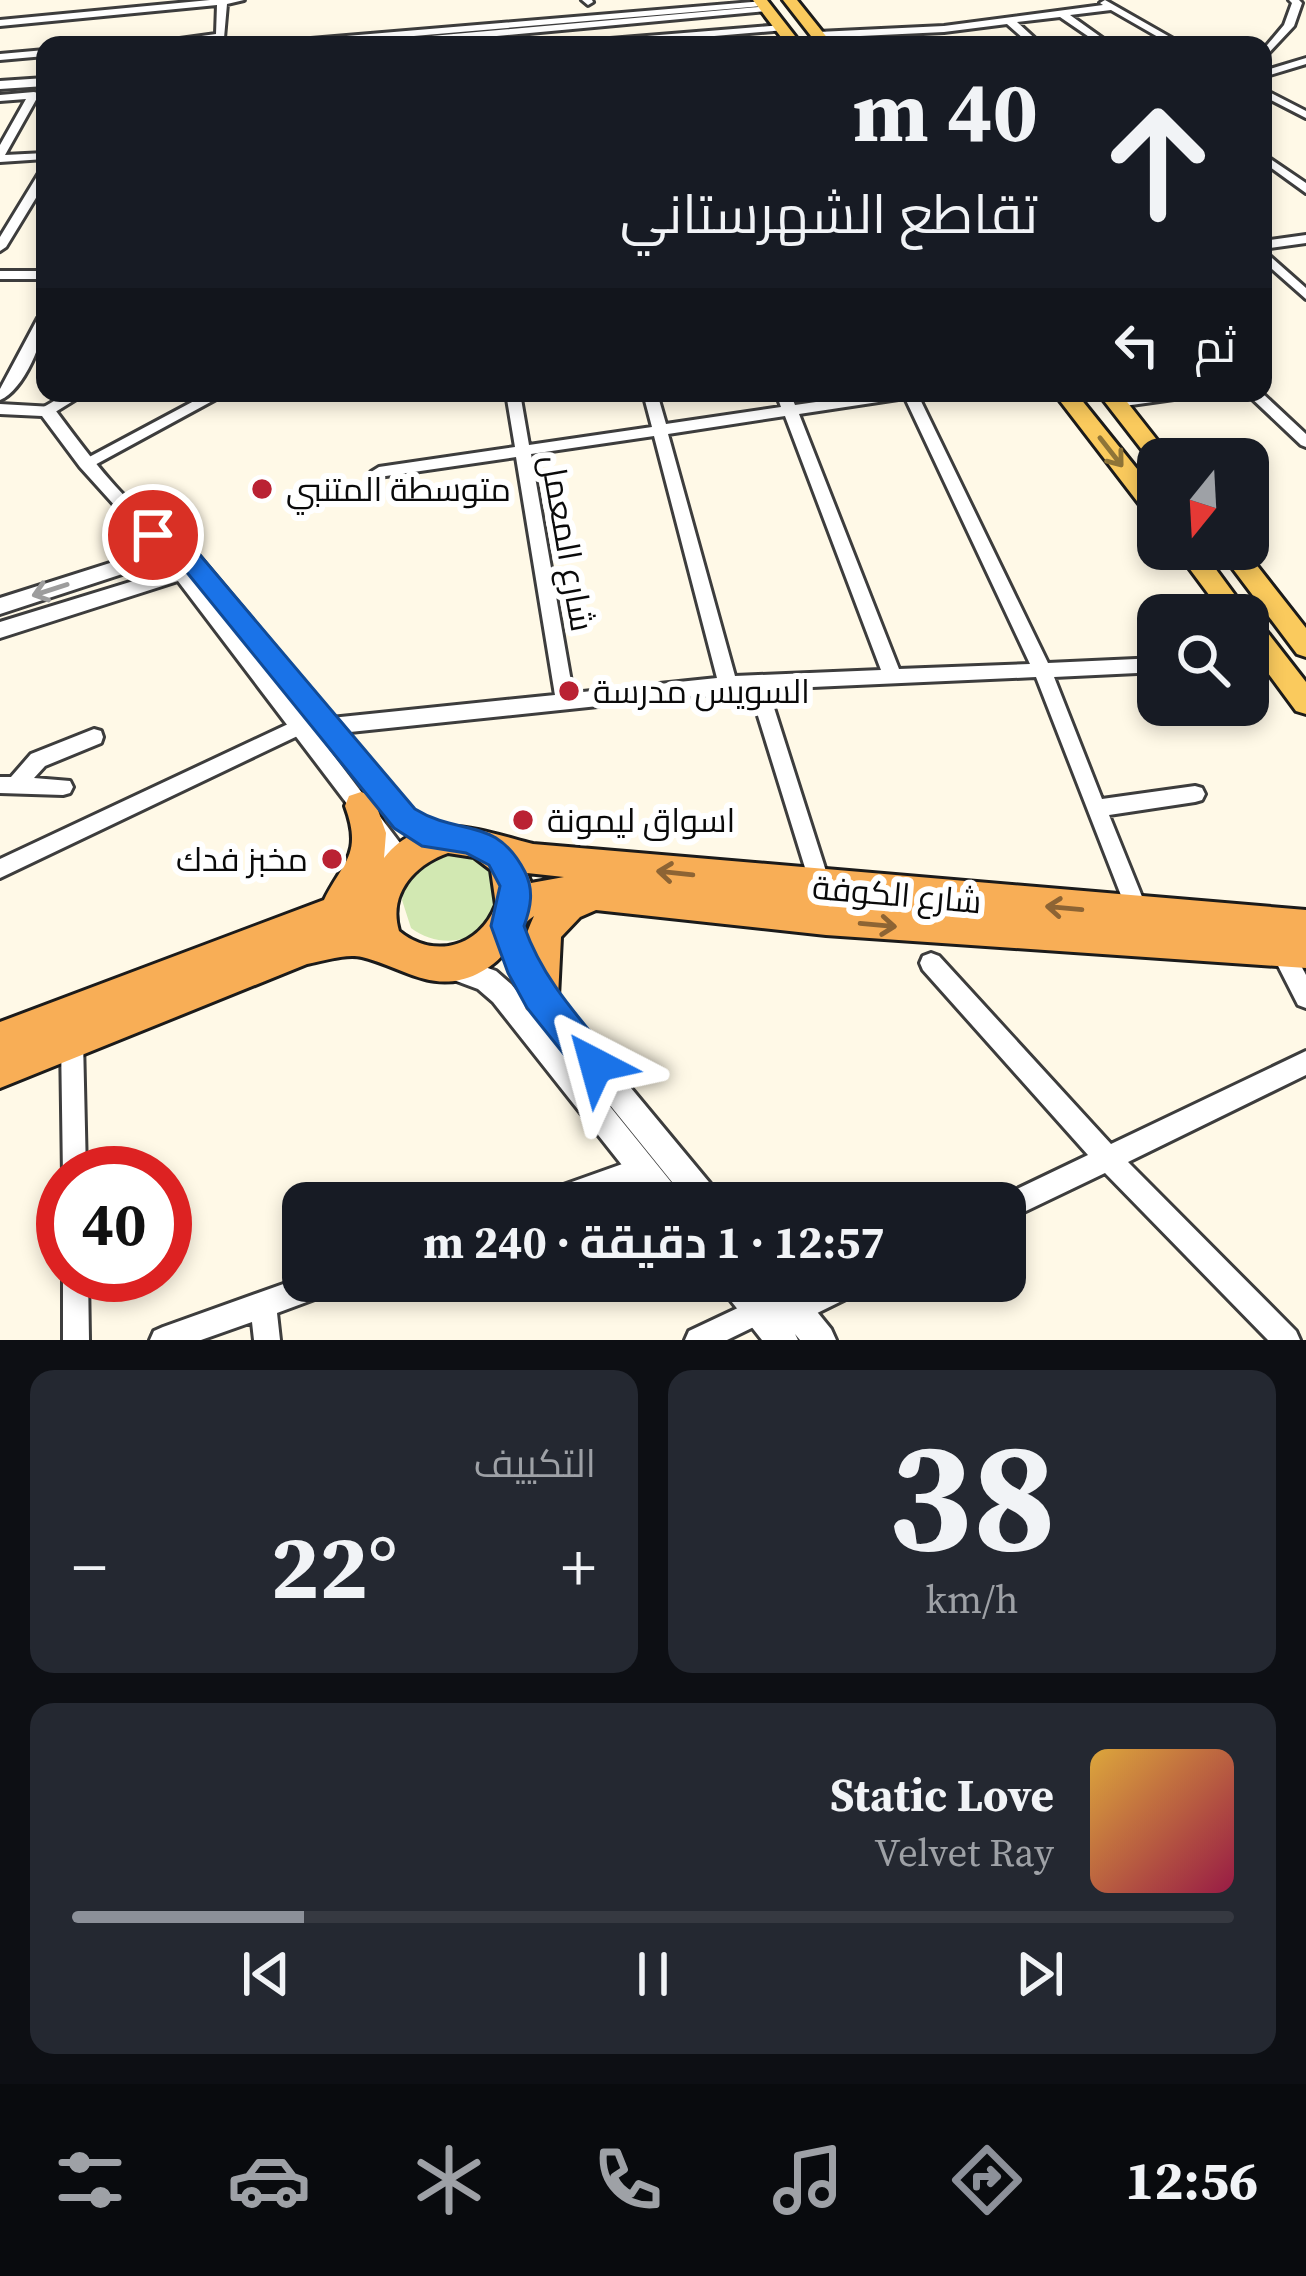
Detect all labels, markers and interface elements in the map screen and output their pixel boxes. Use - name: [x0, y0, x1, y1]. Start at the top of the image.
- text: 40 m: [853, 54, 1038, 169]
- icon: ahead: [1080, 84, 1236, 240]
- text: تقاطع الشهرستاني: [620, 177, 1038, 251]
- icon: left: [1104, 312, 1170, 378]
- text: ثم: [1194, 315, 1236, 377]
- one-way arrow: [1097, 436, 1124, 468]
- north arrow: [1137, 438, 1269, 570]
- map controls: [1137, 438, 1269, 726]
- street label: شارع المعمل: [530, 451, 605, 635]
- place label: متوسطة المتنبي: [286, 467, 511, 515]
- marker: متوسطة المتنبي: [249, 476, 275, 502]
- pin: [102, 484, 204, 586]
- icon: arrive: [120, 502, 186, 568]
- one-way arrow: [32, 580, 70, 602]
- button: search: [1137, 594, 1269, 726]
- place label: السويس مدرسة: [593, 669, 810, 714]
- marker: السويس مدرسة: [556, 678, 582, 704]
- place label: اسواق ليمونة: [547, 798, 735, 843]
- marker: اسواق ليمونة: [510, 807, 536, 833]
- place label: مخبز فدك: [176, 837, 308, 882]
- marker: مخبز فدك: [319, 846, 345, 872]
- one-way arrow: [656, 861, 695, 884]
- street label: شارع الكوفة: [811, 865, 983, 924]
- one-way arrow: [1045, 896, 1084, 919]
- one-way arrow: [858, 914, 897, 937]
- position arrow: [533, 1002, 659, 1128]
- speed limit sign: 40: [36, 1146, 192, 1302]
- text: 12:57 · 1 دقيقة · 240 m: [423, 1211, 885, 1273]
- text: 38: [887, 1388, 1057, 1602]
- text: التكييف: [474, 1437, 596, 1490]
- text: 22°: [270, 1505, 398, 1628]
- text: −: [72, 1522, 107, 1612]
- text: +: [561, 1522, 596, 1612]
- text: km/h: [926, 1573, 1018, 1626]
- text: Static Love: [830, 1764, 1054, 1826]
- text: Velvet Ray: [874, 1826, 1054, 1879]
- icon: previous: [233, 1941, 299, 2007]
- icon: pause: [620, 1941, 686, 2007]
- icon: next: [1007, 1941, 1073, 2007]
- icon: filters: [48, 2138, 132, 2222]
- icon: car: [227, 2138, 311, 2222]
- icon: climate: [407, 2138, 491, 2222]
- icon: phone: [586, 2138, 670, 2222]
- icon: music: [766, 2138, 850, 2222]
- icon: directions: [945, 2138, 1029, 2222]
- text: 12:56: [1125, 2143, 1258, 2217]

